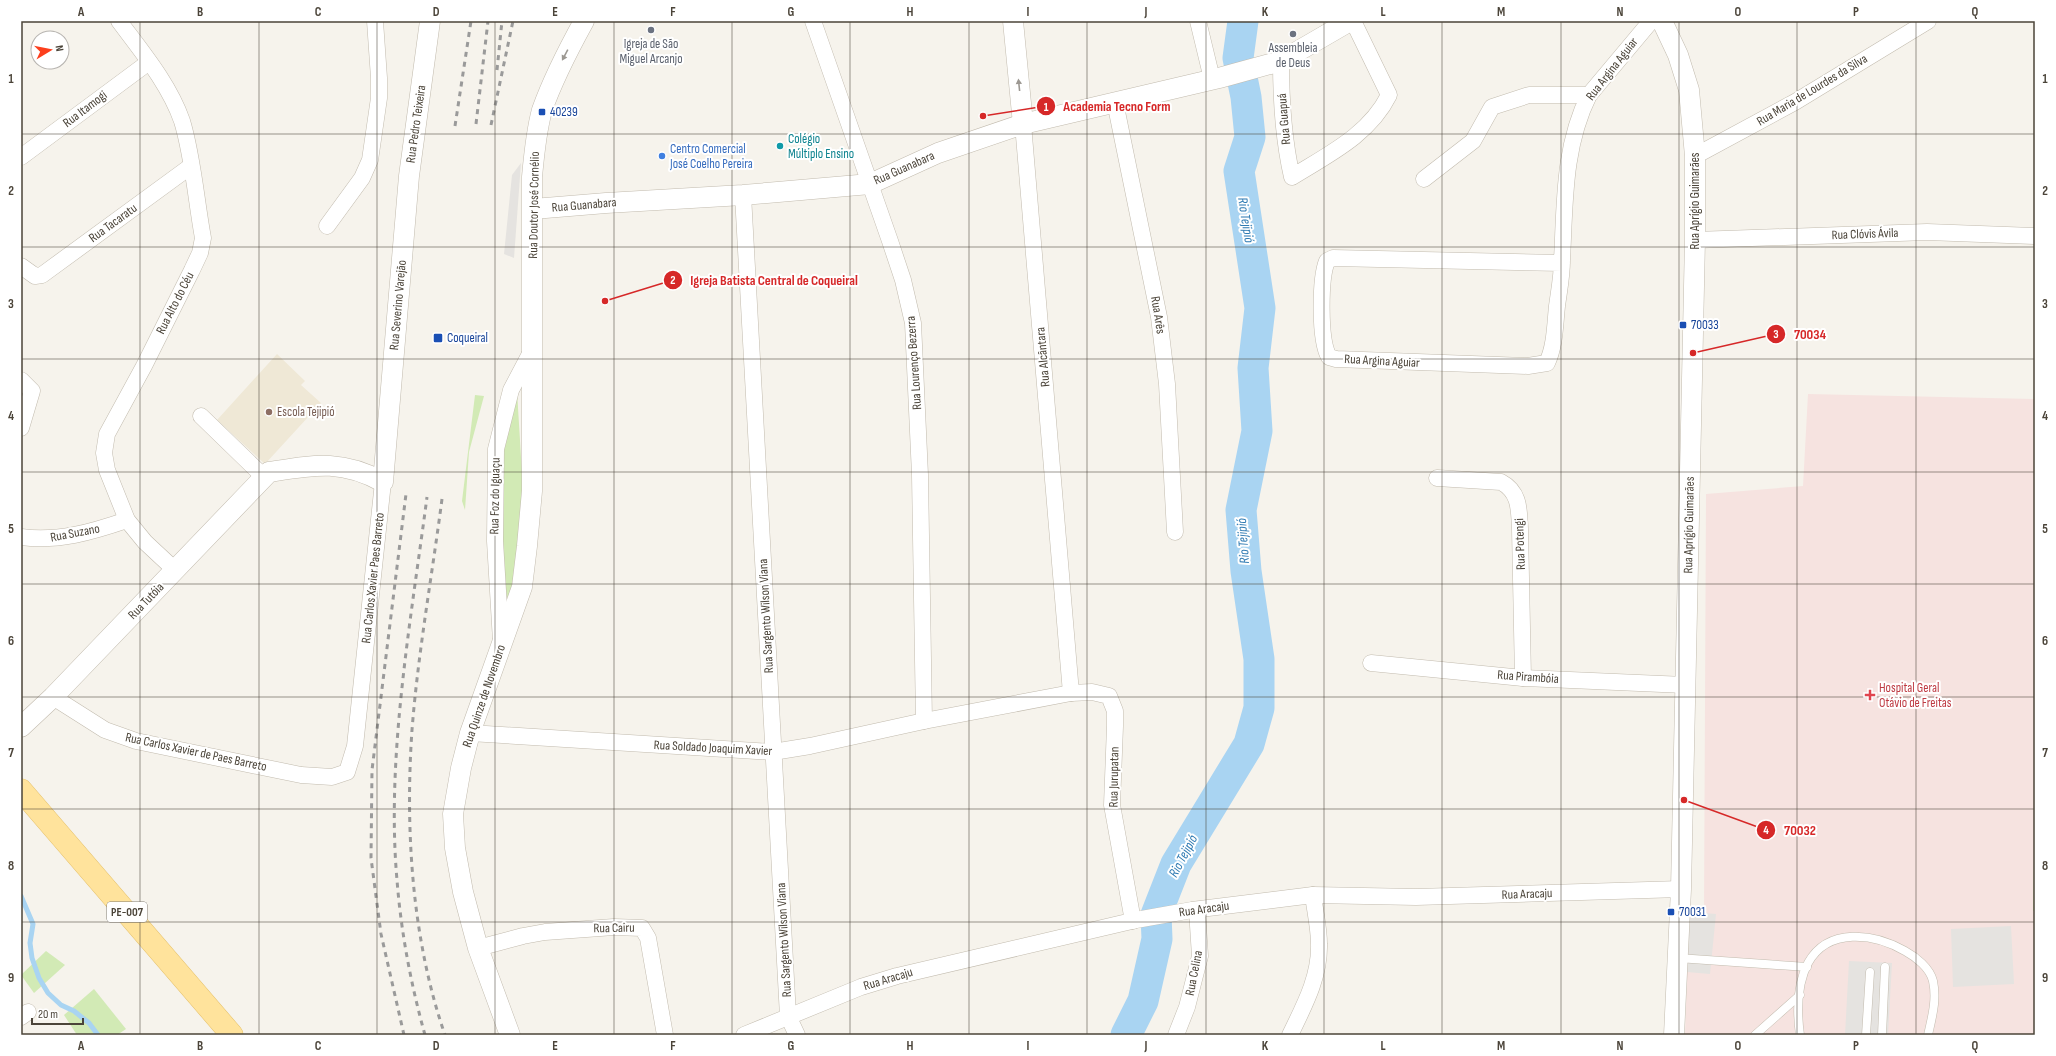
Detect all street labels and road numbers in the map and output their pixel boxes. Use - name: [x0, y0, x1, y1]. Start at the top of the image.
- street label: Rua Argina Aguiar: [1582, 34, 1642, 104]
- street label: Rua Maria de Lourdes da Silva: [1754, 51, 1870, 129]
- street label: Rua Pedro Teixeira: [403, 84, 429, 164]
- street label: Rua Itamogi: [60, 87, 110, 131]
- street label: Rua Guapuá: [1274, 93, 1294, 145]
- street label: Rua Guanabara: [871, 147, 937, 189]
- street label: Rua Doutor José Cornélio: [525, 151, 543, 259]
- street label: Rua Aprígio Guimarães: [1687, 152, 1703, 250]
- street label: Rua Guanabara: [551, 194, 617, 216]
- street label: Rua Tacaratu: [86, 200, 140, 246]
- street label: Rua Clóvis Ávila: [1831, 225, 1899, 243]
- street label: Rua Severino Varejão: [386, 259, 410, 351]
- street label: Rua Alto do Céu: [153, 269, 197, 337]
- street label: Rua Arês: [1147, 295, 1169, 335]
- street label: Rua Lourenço Bezerra: [903, 316, 925, 410]
- street label: Rua Alcântara: [1032, 327, 1054, 387]
- street label: Rua Argina Aguiar: [1344, 351, 1420, 371]
- street label: Rua Foz do Iguaçu: [486, 457, 504, 535]
- street label: Rua Aprígio Guimarães: [1680, 476, 1698, 574]
- street label: Rua Carlos Xavier Paes Barreto: [358, 512, 388, 644]
- street label: Rua Potengi: [1511, 518, 1529, 570]
- street label: Rua Suzano: [49, 520, 101, 546]
- street label: Rua Sargento Wilson Viana: [755, 558, 777, 674]
- street label: Rua Tutóia: [125, 579, 167, 623]
- street label: Rua Quinze de Novembro: [459, 643, 509, 749]
- street label: Rua Pirambóia: [1497, 667, 1559, 687]
- street label: Rua Carlos Xavier de Paes Barreto: [124, 729, 268, 775]
- street label: Rua Soldado Joaquim Xavier: [653, 737, 773, 759]
- street label: Rua Jurupatan: [1105, 747, 1123, 807]
- street label: Rua Sargento Wilson Viana: [773, 882, 795, 998]
- street label: Rua Aracaju: [1501, 885, 1553, 903]
- street label: Rua Aracaju: [1178, 898, 1230, 920]
- road number: PE-007: [107, 902, 147, 922]
- street label: Rua Cairu: [593, 920, 635, 936]
- street label: Rua Celina: [1182, 949, 1206, 997]
- street label: Rua Aracaju: [861, 964, 915, 994]

